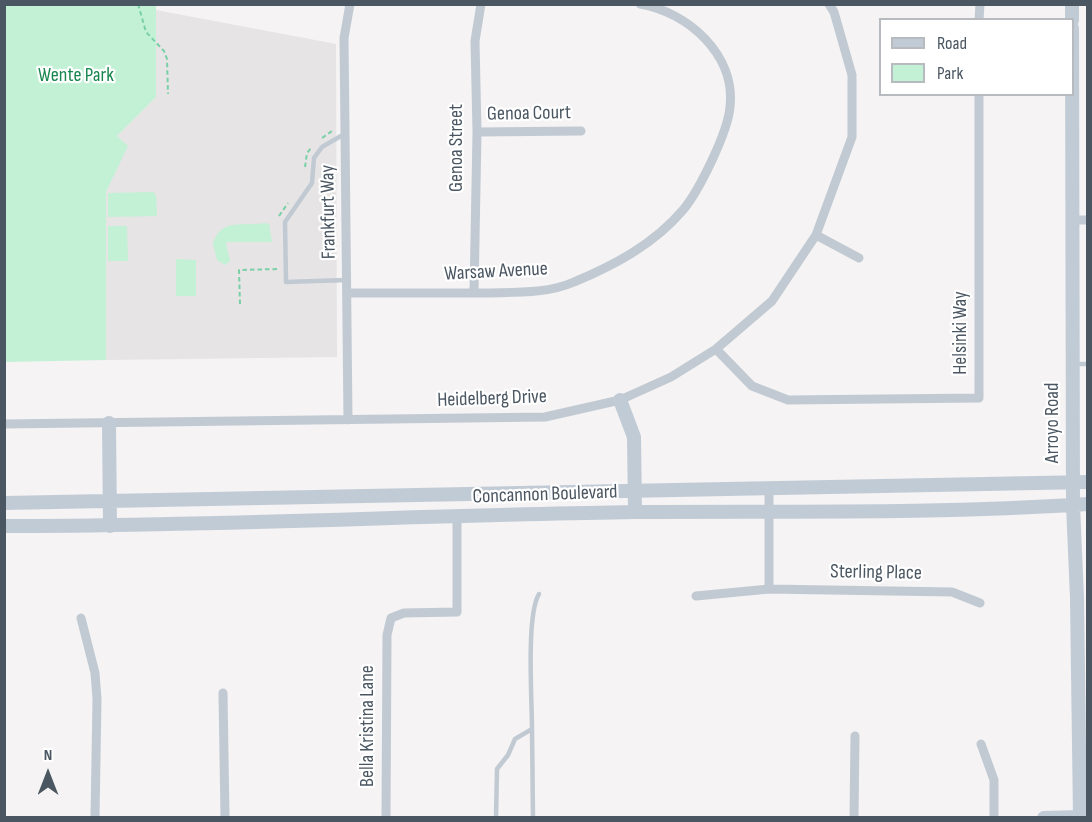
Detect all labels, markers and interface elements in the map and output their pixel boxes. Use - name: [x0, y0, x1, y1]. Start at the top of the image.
- legend: [879, 18, 1074, 96]
- text: Road: [937, 33, 967, 54]
- text: Park: [937, 63, 963, 84]
- park label: Wente Park: [38, 64, 114, 88]
- street label: Genoa Court: [487, 101, 571, 127]
- street label: Genoa Street: [445, 104, 469, 192]
- street label: Frankfurt Way: [316, 165, 342, 259]
- street label: Warsaw Avenue: [444, 257, 548, 287]
- street label: Helsinki Way: [949, 291, 973, 375]
- street label: Arroyo Road: [1041, 383, 1065, 463]
- street label: Heidelberg Drive: [437, 385, 547, 413]
- street label: Concannon Boulevard: [472, 480, 618, 510]
- street label: Sterling Place: [830, 560, 922, 586]
- street label: Bella Kristina Lane: [356, 665, 380, 787]
- north arrow: [18, 744, 78, 804]
- text: N: [44, 746, 52, 765]

